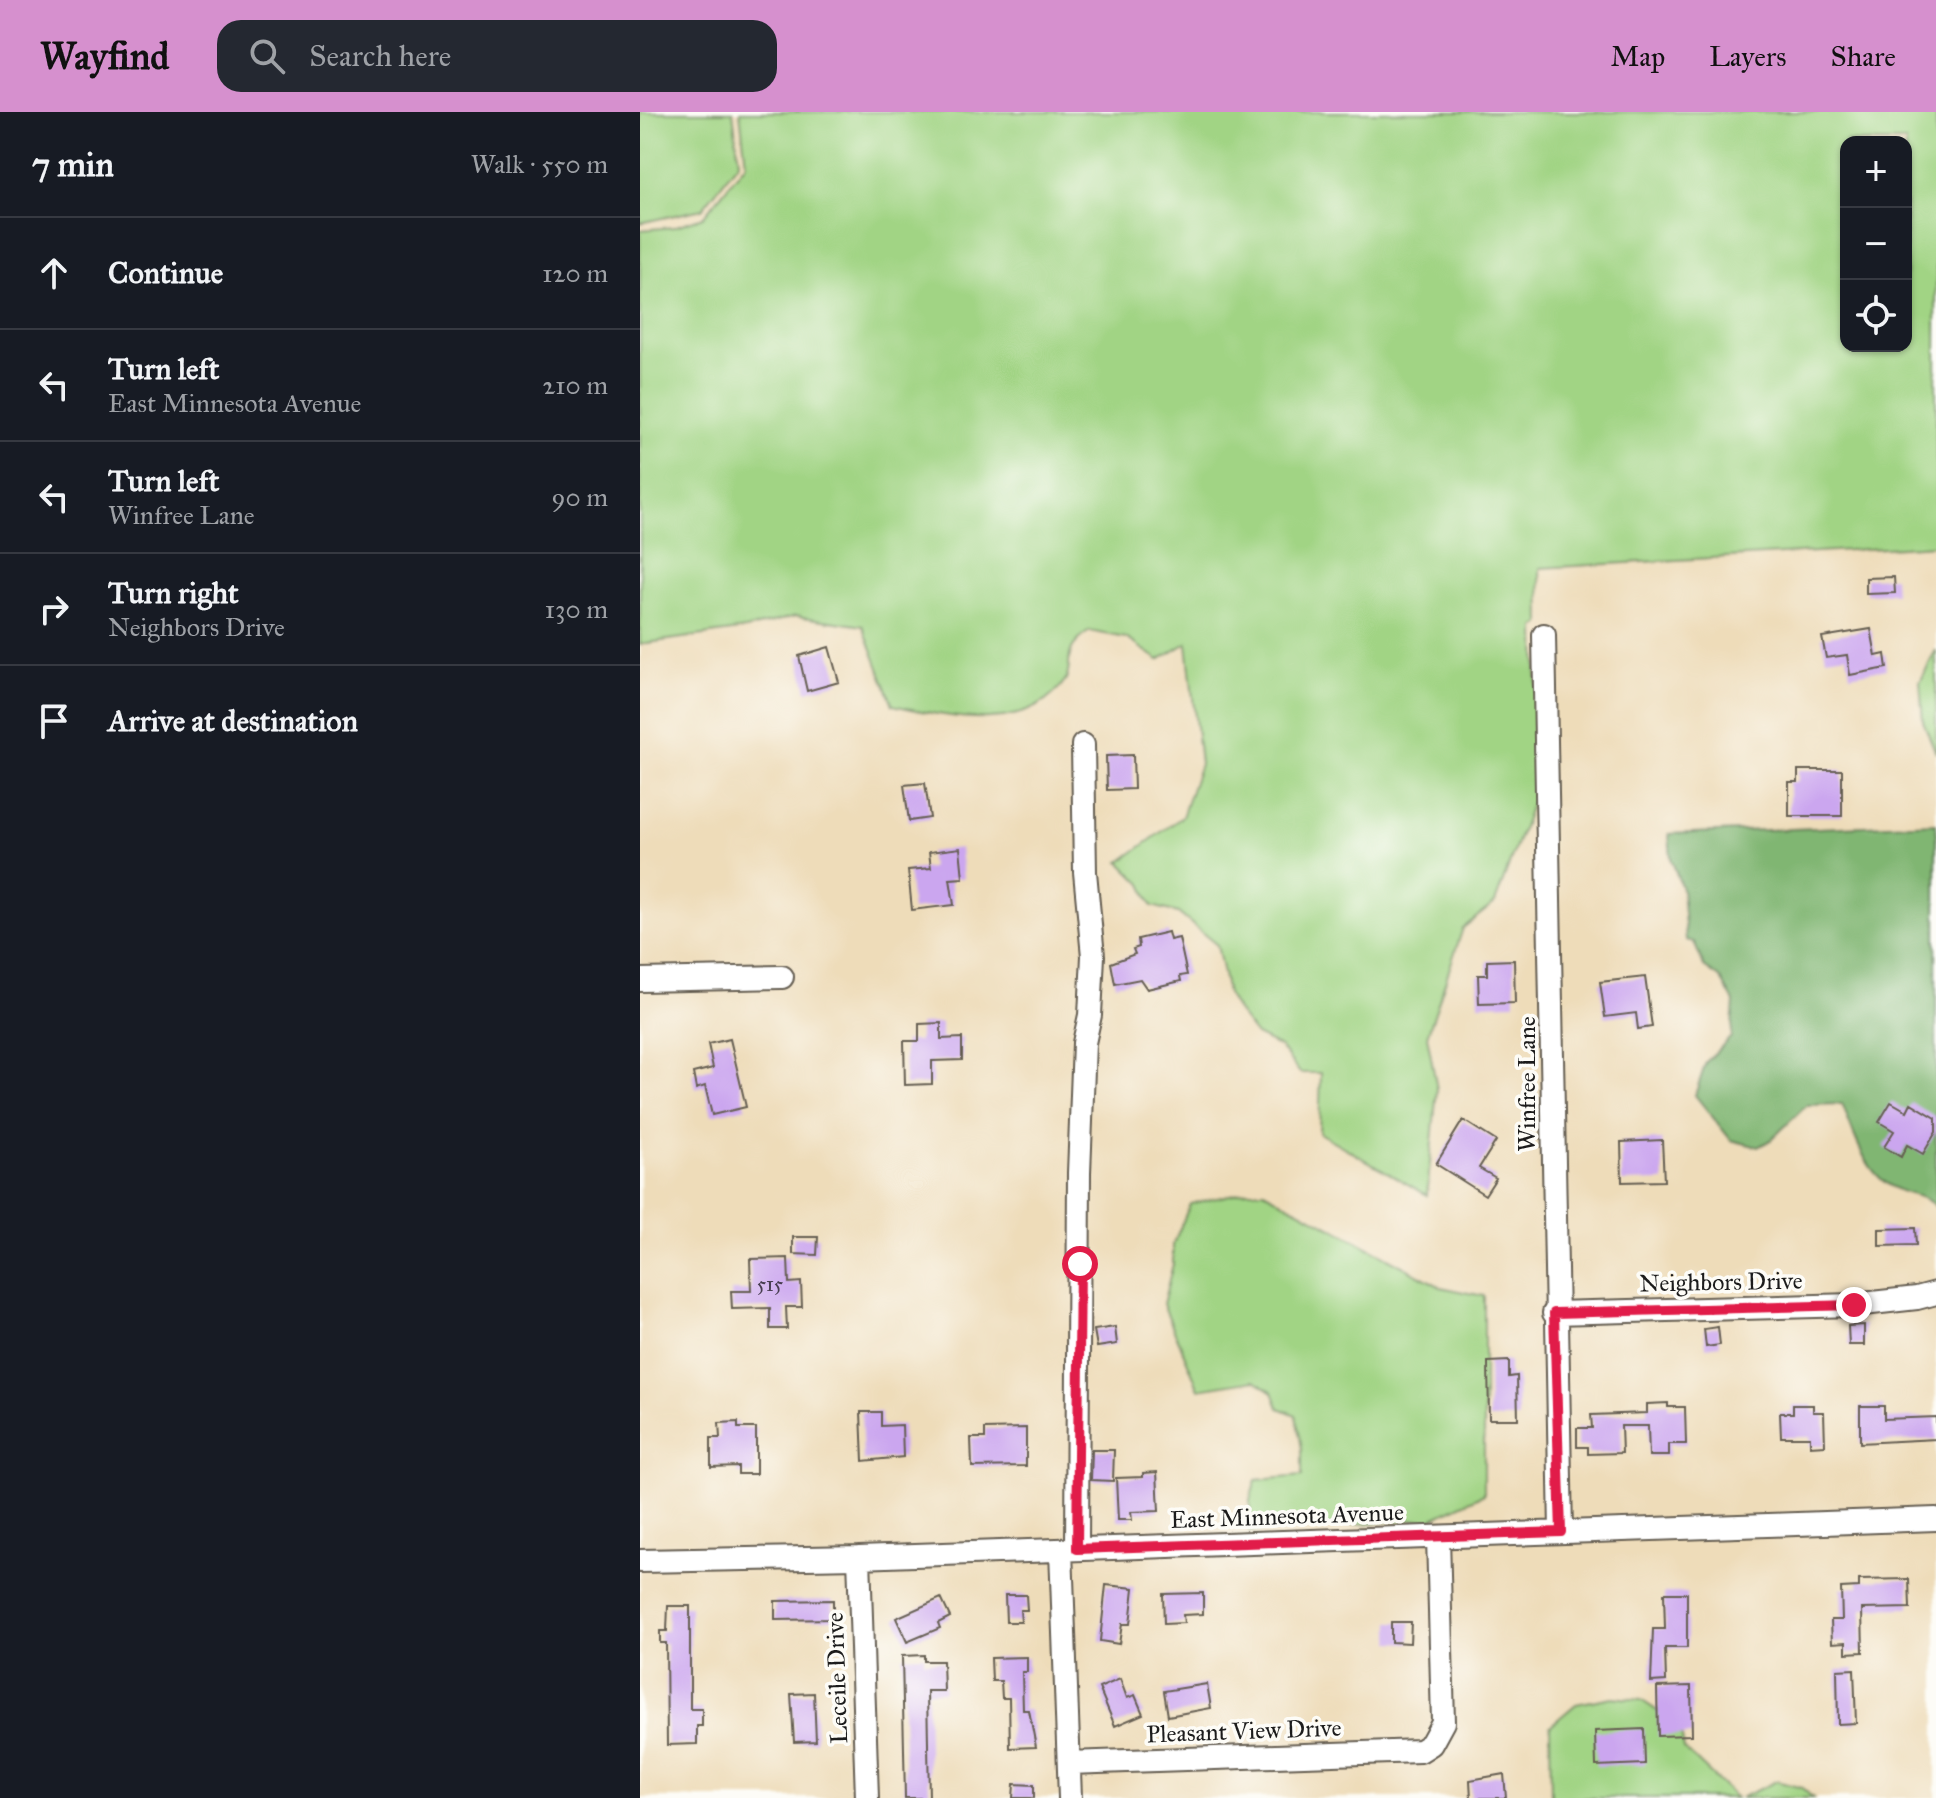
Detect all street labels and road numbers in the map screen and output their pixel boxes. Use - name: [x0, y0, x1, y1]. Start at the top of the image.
- street label: Winfree Lane: [1512, 1016, 1542, 1152]
- street label: Neighbors Drive: [1639, 1266, 1803, 1298]
- street label: East Minnesota Avenue: [1170, 1497, 1404, 1535]
- street label: Leceile Drive: [820, 1612, 854, 1744]
- street label: Pleasant View Drive: [1146, 1713, 1342, 1749]

